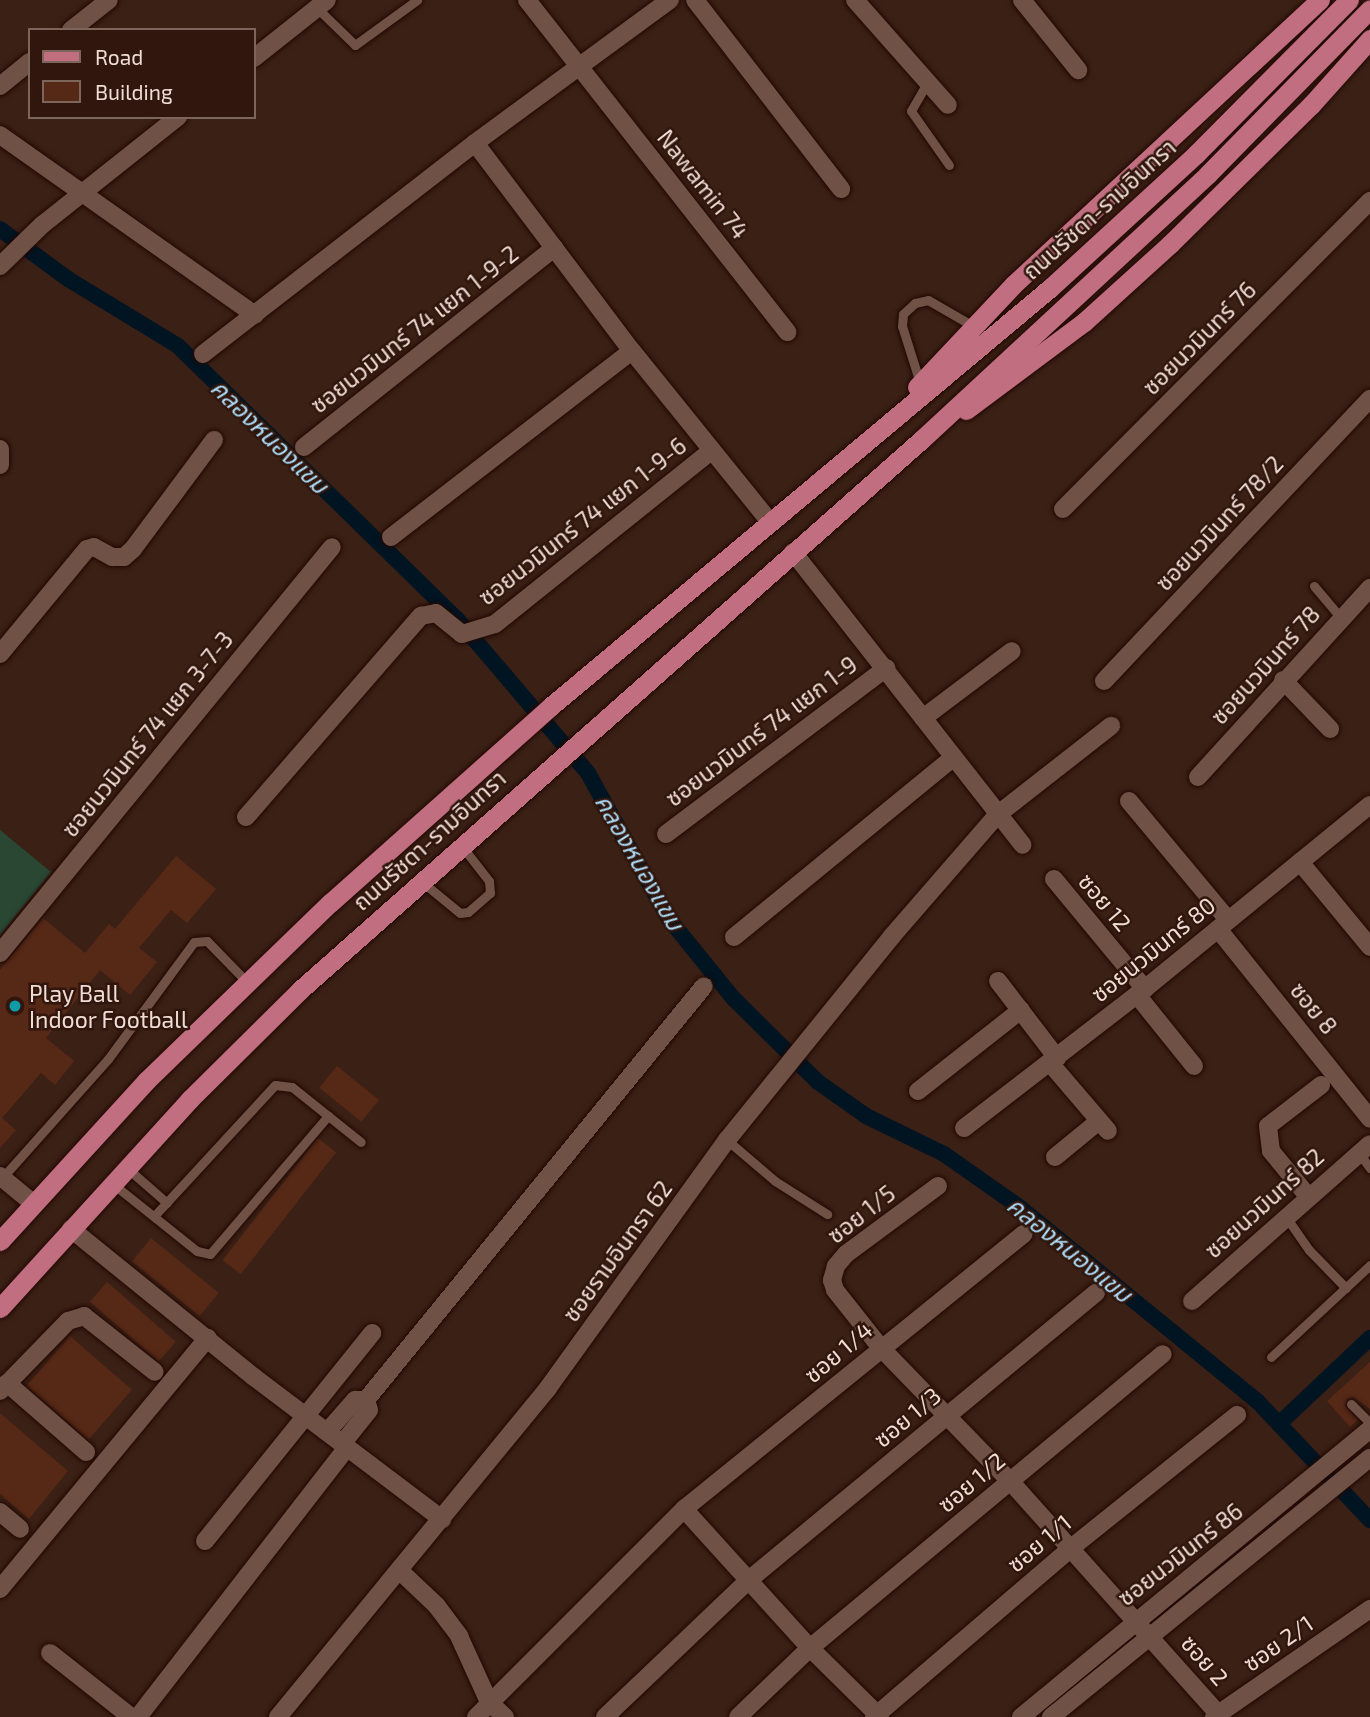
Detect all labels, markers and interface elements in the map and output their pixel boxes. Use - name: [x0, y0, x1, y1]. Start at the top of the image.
- legend: [28, 28, 256, 119]
- text: Road: [95, 44, 143, 69]
- text: Building: [95, 79, 173, 104]
- street label: Nawamin 74: [652, 124, 754, 244]
- street label: ถนนรัชดา-รามอินทรา: [1017, 133, 1181, 285]
- street label: ซอยนวมินทร์ 74 แยก 1-9-2: [305, 239, 523, 419]
- street label: ซอยนวมินทร์ 76: [1137, 276, 1261, 400]
- water label: คลองหนองแขม: [205, 373, 335, 499]
- street label: ซอยนวมินทร์ 74 แยก 1-9-6: [473, 431, 691, 611]
- street label: ซอยนวมินทร์ 78/2: [1150, 450, 1288, 596]
- street label: ซอยนวมินทร์ 78: [1205, 600, 1325, 730]
- street label: ซอยนวมินทร์ 74 แยก 3-7-3: [56, 626, 238, 842]
- street label: ซอยนวมินทร์ 74 แยก 1-9: [660, 650, 862, 812]
- street label: ถนนรัชดา-รามอินทรา: [347, 764, 511, 916]
- water label: คลองหนองแขม: [590, 789, 690, 935]
- street label: ซอย 12: [1073, 868, 1137, 936]
- street label: ซอยนวมินทร์ 80: [1085, 891, 1221, 1007]
- street label: ซอย 8: [1285, 976, 1343, 1040]
- place label: Play Ball Indoor Football: [29, 979, 188, 1033]
- marker: Play Ball Indoor Football: [7, 998, 23, 1014]
- street label: ซอยนวมินทร์ 82: [1199, 1142, 1329, 1264]
- street label: ซอยรามอินทรา 62: [557, 1175, 677, 1327]
- street label: ซอย 1/5: [822, 1179, 900, 1249]
- water label: คลองหนองแขม: [1002, 1190, 1138, 1308]
- street label: ซอย 1/4: [798, 1316, 878, 1388]
- street label: ซอย 1/3: [868, 1381, 946, 1453]
- street label: ซอย 1/2: [932, 1446, 1010, 1518]
- street label: ซอยนวมินทร์ 86: [1112, 1497, 1248, 1611]
- street label: ซอย 1/1: [1001, 1508, 1077, 1578]
- street label: ซอย 2/1: [1238, 1609, 1318, 1677]
- street label: ซอย 2: [1176, 1629, 1234, 1691]

